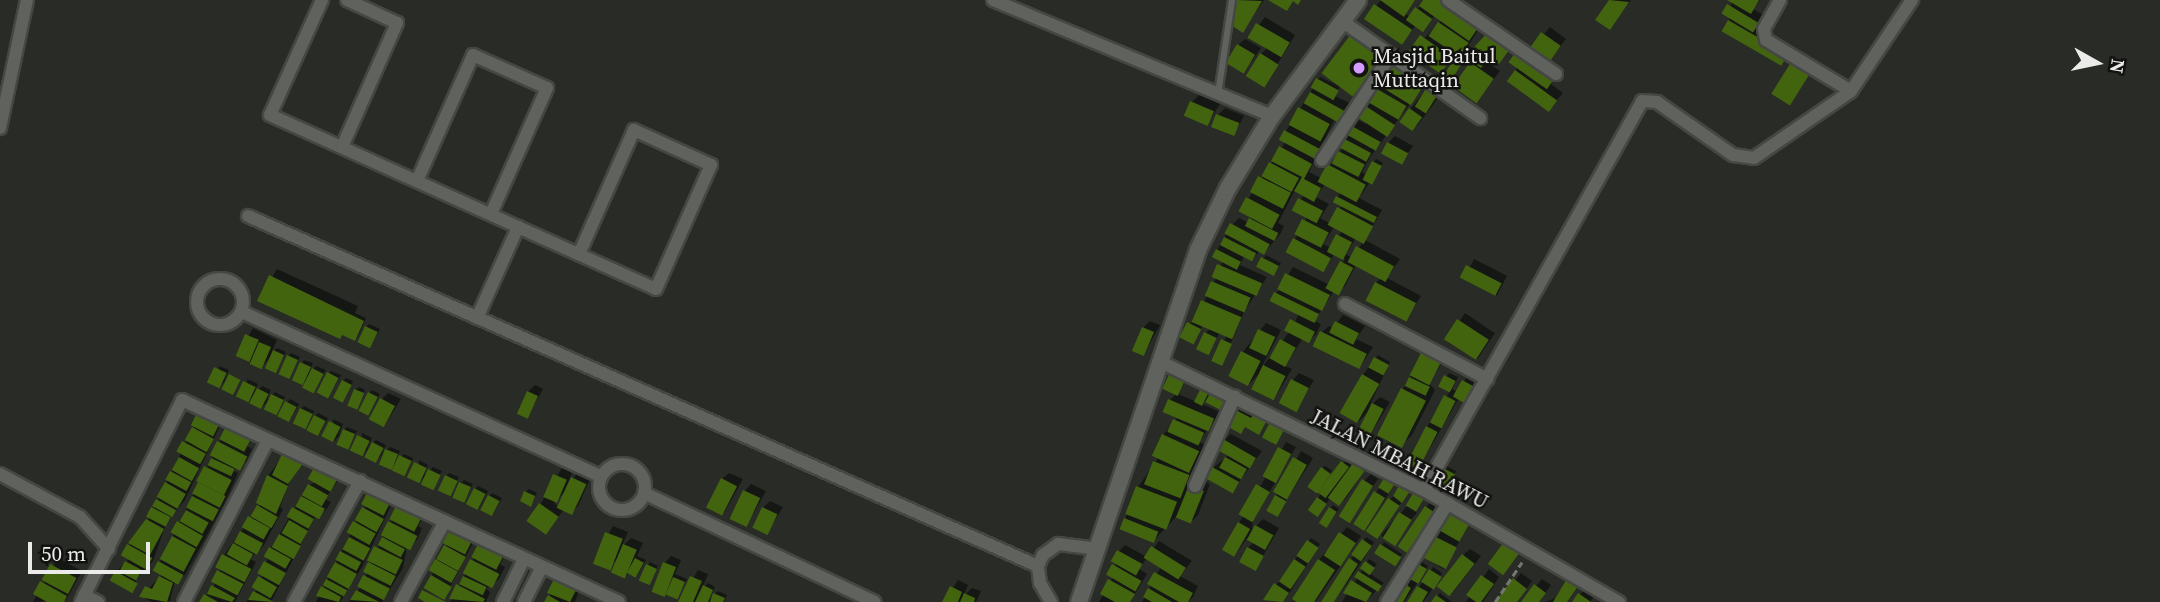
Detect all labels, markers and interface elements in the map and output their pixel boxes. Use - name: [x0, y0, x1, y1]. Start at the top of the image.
- north arrow: [2062, 28, 2132, 98]
- place label: Masjid Baitul Muttaqin: [1373, 43, 1496, 93]
- text: N: [2104, 57, 2132, 75]
- marker: Masjid Baitul Muttaqin: [1351, 60, 1367, 76]
- street label: JALAN MBAH RAWU: [1307, 404, 1493, 514]
- scale bar: [32, 528, 154, 572]
- text: 50 m: [41, 539, 86, 568]

